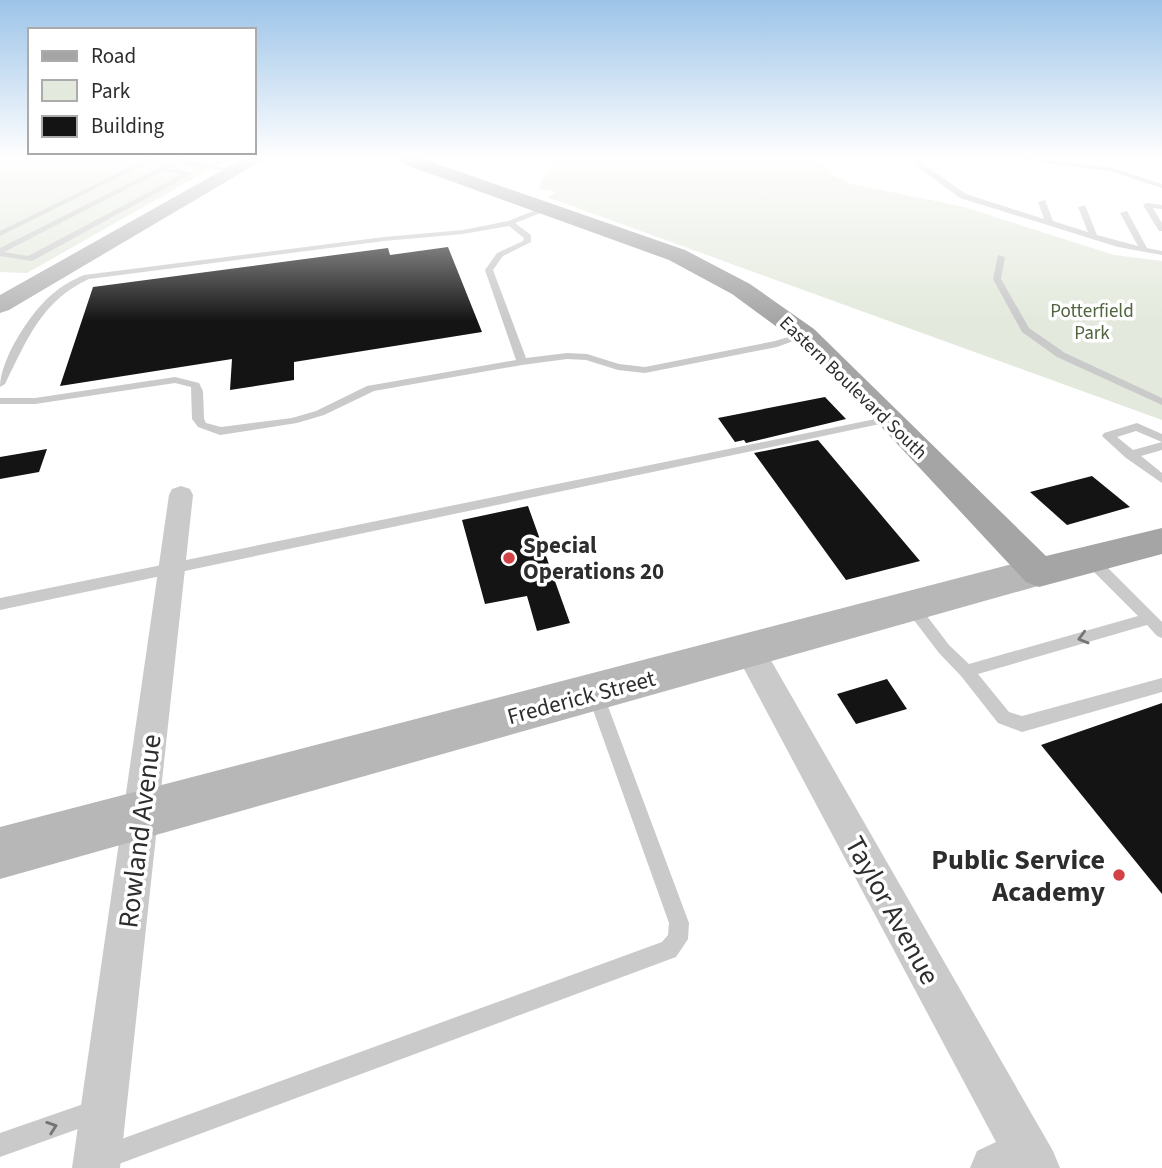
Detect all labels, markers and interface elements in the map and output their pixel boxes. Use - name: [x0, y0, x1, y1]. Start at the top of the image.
- legend: [28, 28, 256, 154]
- text: Road: [91, 41, 136, 71]
- text: Park: [91, 76, 131, 106]
- text: Building: [91, 111, 165, 141]
- park label: Potterfield Park: [1050, 298, 1134, 347]
- street label: Eastern Boulevard South: [773, 310, 933, 466]
- place label: Special Operations 20: [523, 529, 664, 588]
- marker: Special Operations 20: [501, 550, 517, 566]
- one-way arrow: [1077, 629, 1089, 644]
- street label: Frederick Street: [503, 662, 659, 733]
- street label: Rowland Avenue: [108, 732, 172, 930]
- street label: Taylor Avenue: [835, 829, 949, 992]
- place label: Public Service Academy: [931, 840, 1105, 912]
- marker: Public Service Academy: [1111, 867, 1127, 883]
- one-way arrow: [45, 1121, 57, 1135]

